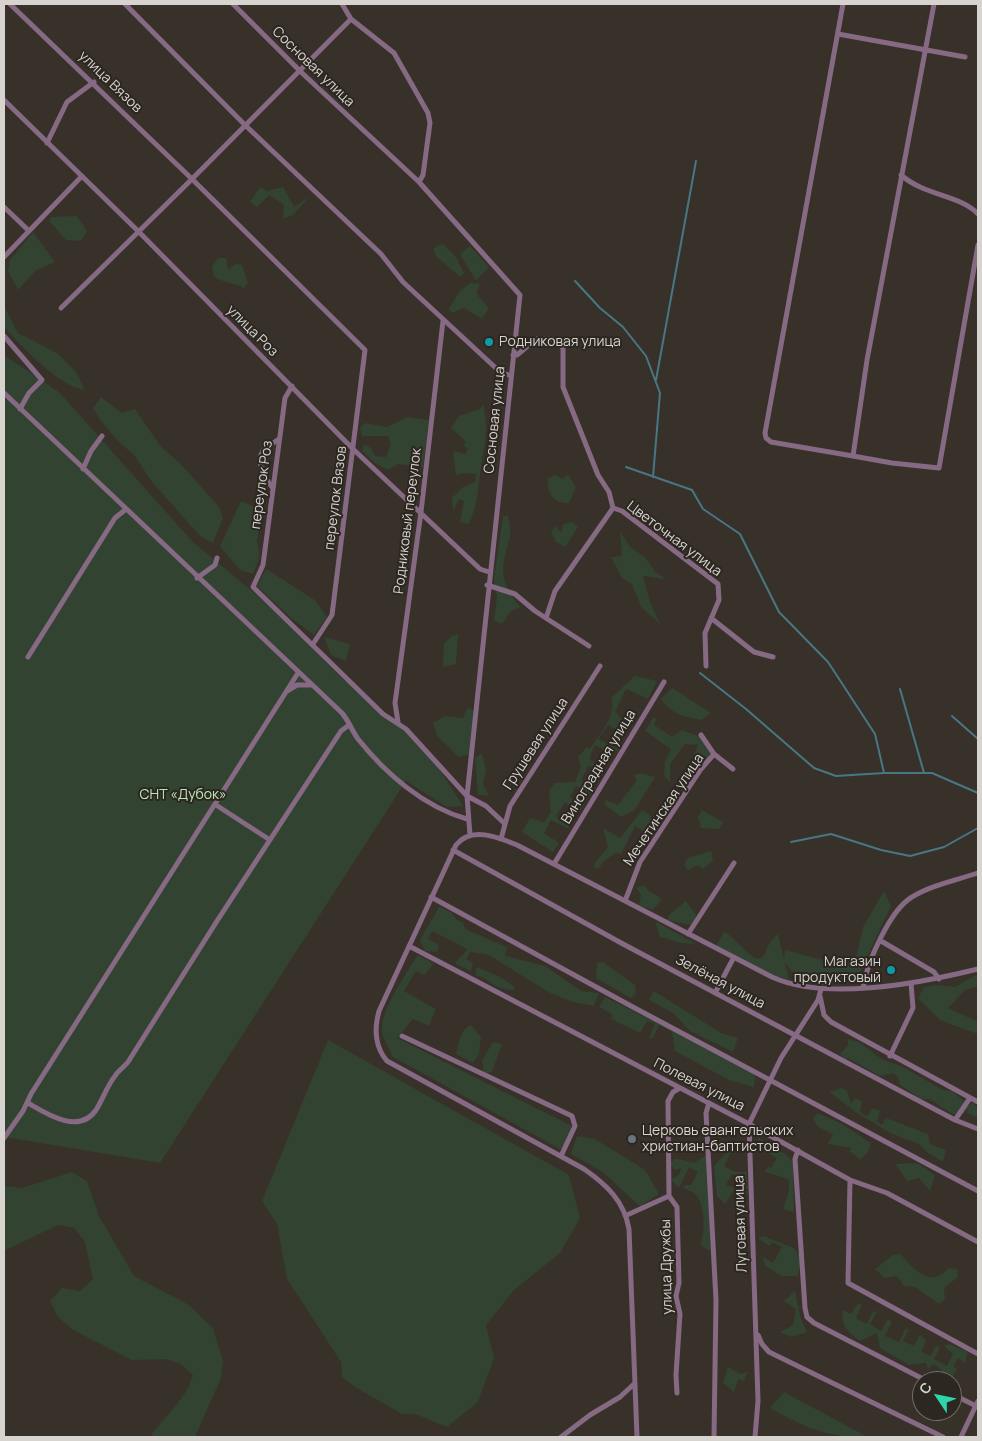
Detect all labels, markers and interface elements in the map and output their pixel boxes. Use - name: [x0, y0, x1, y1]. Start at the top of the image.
- street label: Сосновая улица: [268, 23, 358, 111]
- street label: улица Вязов: [75, 48, 145, 116]
- street label: улица Роз: [223, 302, 281, 360]
- place label: Родниковая улица: [499, 334, 621, 350]
- marker: Родниковая улица: [483, 336, 495, 348]
- street label: Сосновая улица: [481, 365, 509, 475]
- street label: переулок Роз: [247, 440, 277, 530]
- street label: переулок Вязов: [321, 445, 351, 551]
- street label: Родниковый переулок: [391, 447, 425, 595]
- street label: Цветочная улица: [623, 498, 725, 580]
- street label: Грушевая улица: [500, 695, 572, 793]
- street label: Виноградная улица: [558, 707, 640, 827]
- street label: Мечетинская улица: [620, 751, 708, 869]
- park label: СНТ «Дубок»: [140, 787, 226, 803]
- street label: Зелёная улица: [672, 951, 768, 1013]
- place label: Магазин продуктовый: [794, 954, 881, 986]
- marker: Магазин продуктовый: [885, 964, 897, 976]
- street label: Полевая улица: [651, 1055, 747, 1115]
- place label: Церковь евангельских христиан-баптистов: [642, 1123, 793, 1156]
- marker: Церковь евангельских христиан-баптистов: [626, 1133, 638, 1145]
- street label: Луговая улица: [731, 1175, 751, 1273]
- street label: улица Дружбы: [658, 1219, 676, 1315]
- north arrow: [912, 1371, 962, 1421]
- text: С: [914, 1378, 936, 1397]

